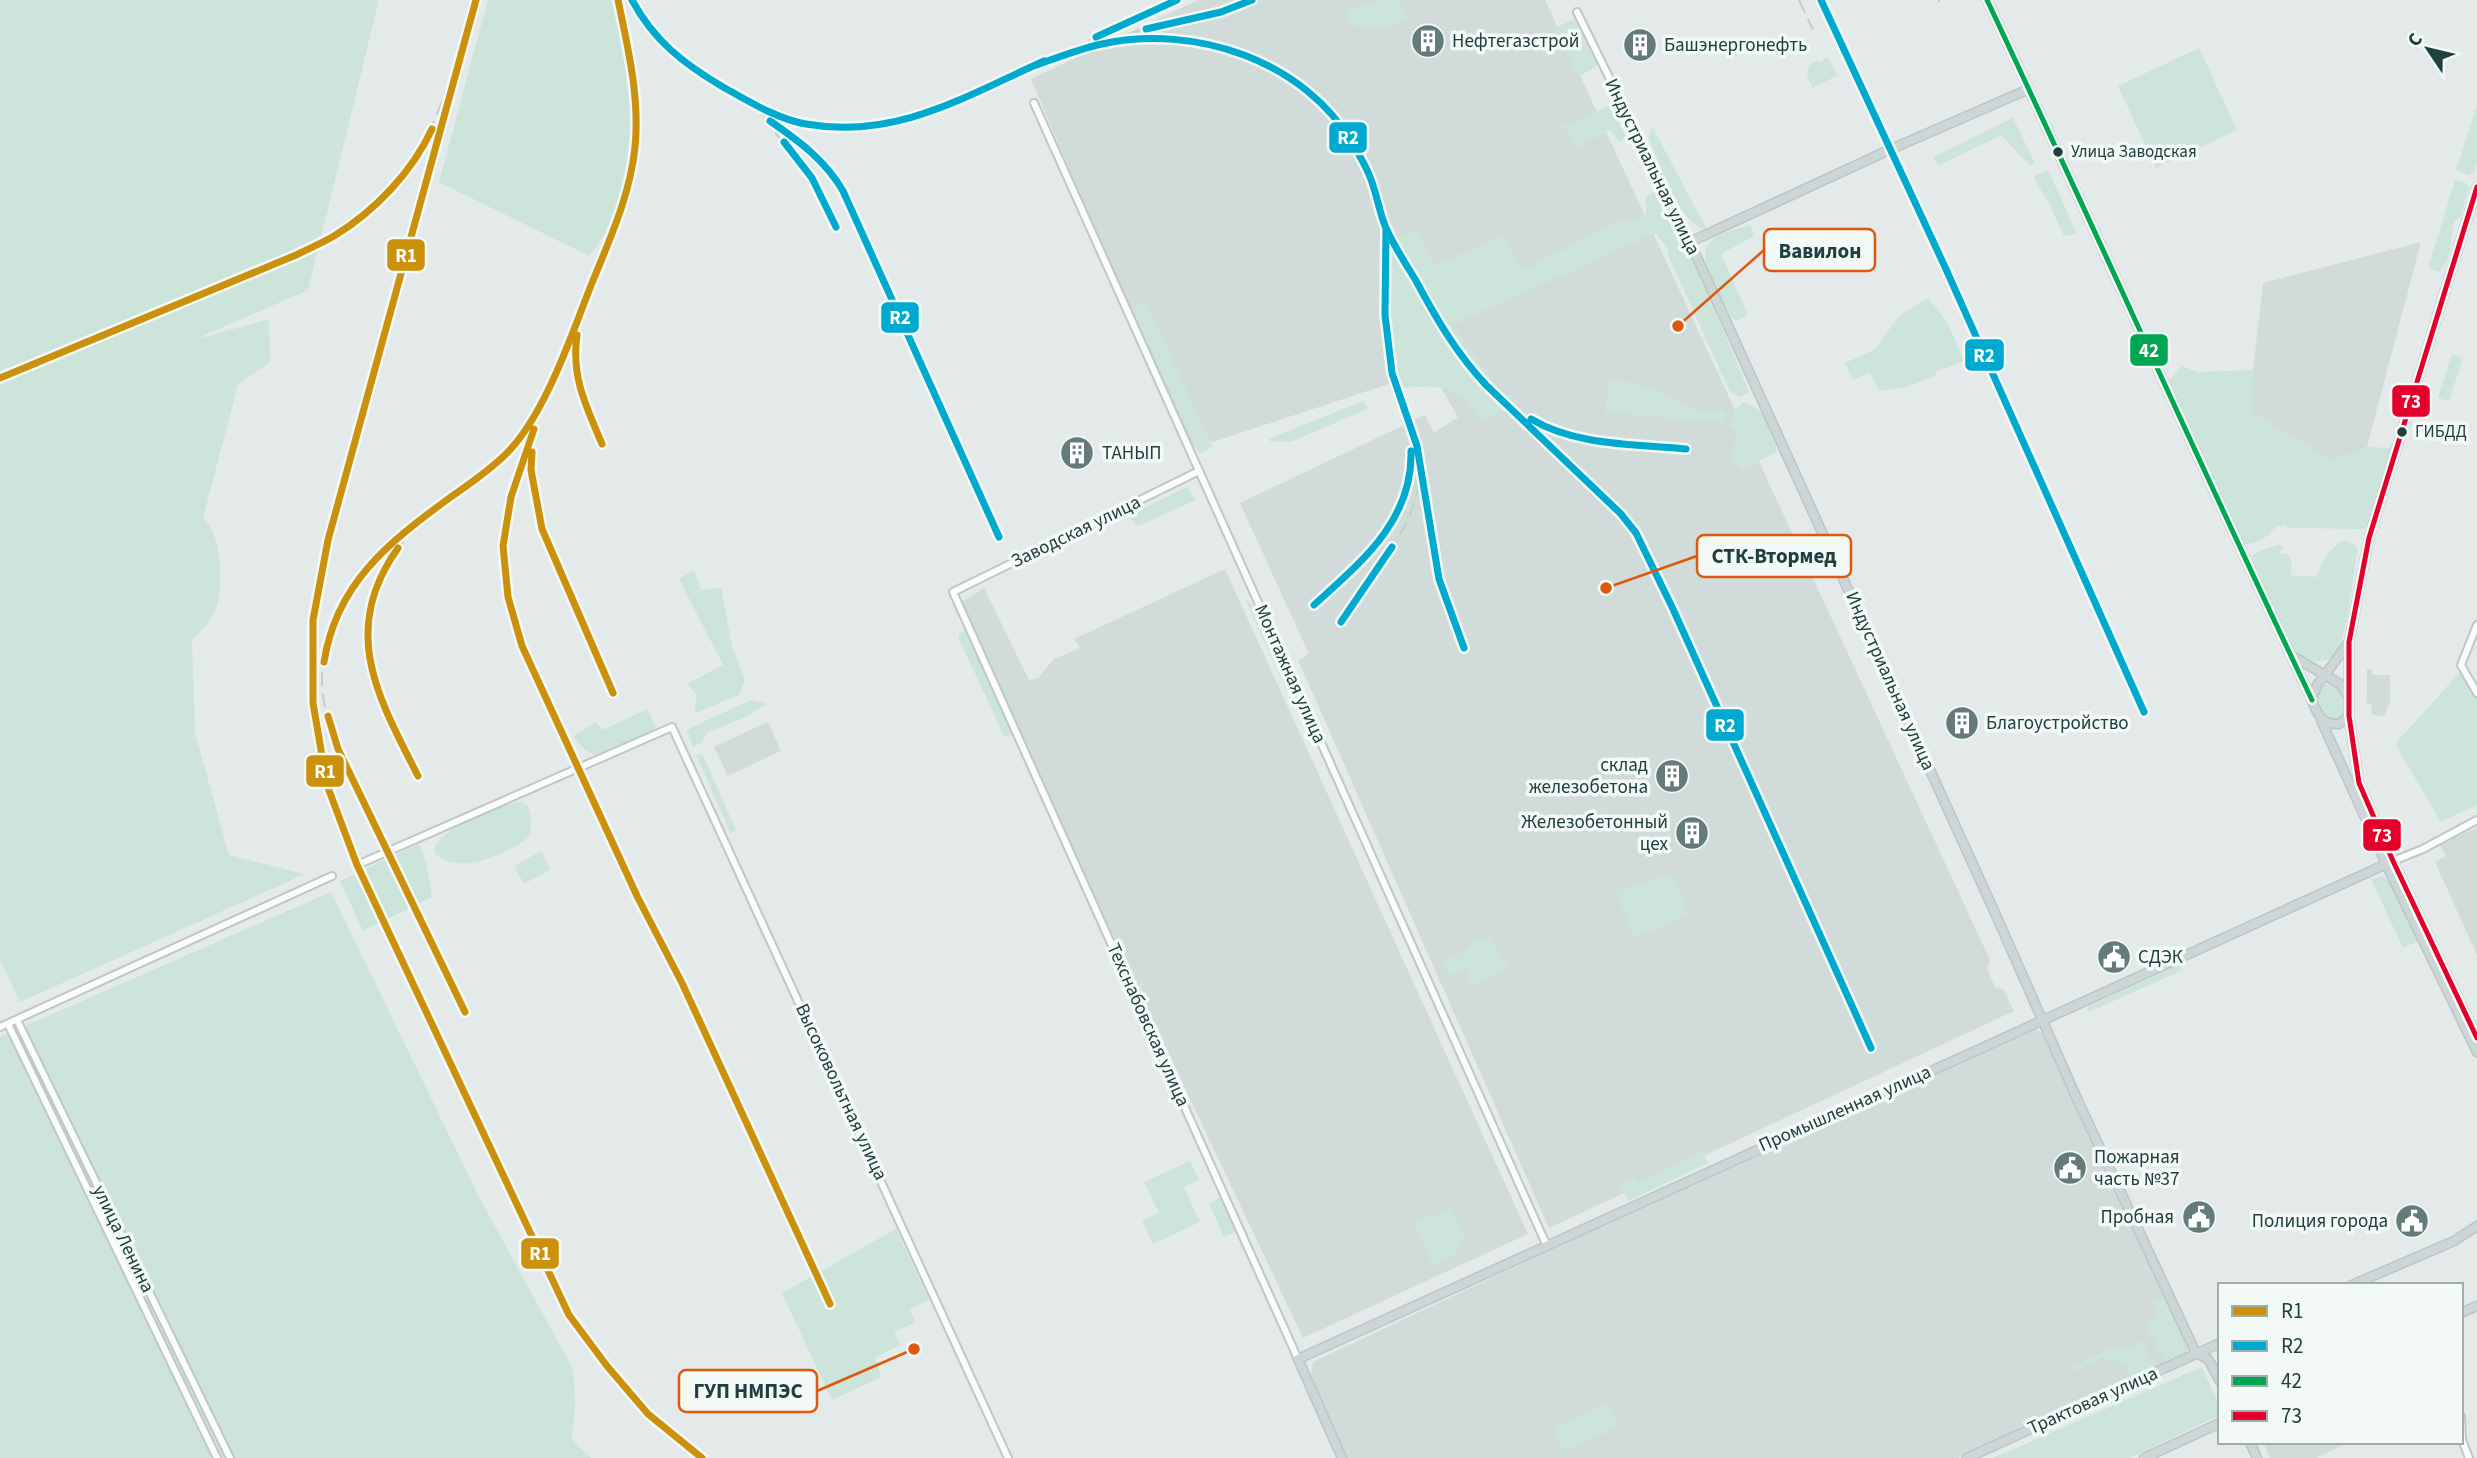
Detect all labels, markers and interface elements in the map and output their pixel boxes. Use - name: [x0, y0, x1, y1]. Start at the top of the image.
- north arrow: [2393, 14, 2463, 84]
- building icon: Нефтегазстрой: [1409, 22, 1447, 60]
- building icon: Башэнергонефть: [1621, 26, 1659, 64]
- place label: Нефтегазстрой: [1452, 28, 1580, 55]
- text: С: [2401, 28, 2430, 52]
- place label: Башэнергонефть: [1664, 32, 1807, 59]
- street label: Индустриальная улица: [1598, 74, 1706, 260]
- line badge: R2: [1328, 121, 1368, 154]
- text: R2: [1337, 125, 1359, 152]
- place label: Улица Заводская: [2071, 140, 2197, 164]
- marker: Улица Заводская: [2051, 145, 2065, 159]
- callout: Вавилон: [1764, 229, 1875, 271]
- text: Вавилон: [1778, 236, 1862, 266]
- line badge: R1: [386, 238, 426, 272]
- text: R1: [395, 243, 417, 270]
- line badge: R2: [880, 301, 920, 334]
- text: R2: [889, 305, 911, 332]
- line badge: 42: [2129, 333, 2169, 367]
- line badge: R2: [1964, 338, 2005, 372]
- text: 42: [2139, 338, 2159, 365]
- text: R2: [1973, 343, 1995, 370]
- line badge: 73: [2391, 384, 2431, 418]
- text: 73: [2401, 389, 2421, 416]
- place label: ГИБДД: [2415, 420, 2467, 444]
- marker: ГИБДД: [2395, 425, 2409, 439]
- building icon: ТАНЫП: [1058, 434, 1096, 472]
- place label: ТАНЫП: [1102, 440, 1162, 467]
- street label: Заводская улица: [1007, 489, 1145, 575]
- callout: СТК-Втормед: [1697, 535, 1851, 577]
- text: СТК-Втормед: [1711, 541, 1837, 571]
- street label: Индустриальная улица: [1838, 587, 1942, 775]
- street label: Монтажная улица: [1247, 600, 1333, 748]
- building icon: Благоустройство: [1943, 704, 1981, 742]
- line badge: R2: [1705, 708, 1745, 742]
- place label: Благоустройство: [1986, 710, 2129, 737]
- text: R2: [1714, 713, 1736, 740]
- place label: склад железобетона: [1529, 752, 1648, 801]
- line badge: R1: [305, 754, 345, 788]
- building icon: склад железобетона: [1653, 757, 1691, 795]
- text: R1: [314, 759, 336, 786]
- place label: Железобетонный цех: [1521, 809, 1669, 858]
- building icon: Железобетонный цех: [1673, 814, 1711, 852]
- line badge: 73: [2362, 818, 2402, 852]
- text: 73: [2372, 823, 2392, 850]
- public building icon: СДЭК: [2095, 938, 2133, 976]
- street label: Техснабовская улица: [1100, 939, 1196, 1111]
- place label: СДЭК: [2138, 944, 2183, 971]
- street label: Высоковольтная улица: [788, 999, 894, 1185]
- street label: Промышленная улица: [1755, 1059, 1935, 1159]
- place label: Пожарная часть №37: [2094, 1144, 2180, 1193]
- public building icon: Пожарная часть №37: [2051, 1149, 2089, 1187]
- street label: улица Ленина: [85, 1181, 161, 1297]
- public building icon: Пробная: [2180, 1198, 2218, 1236]
- public building icon: Полиция города: [2393, 1202, 2431, 1240]
- place label: Пробная: [2101, 1204, 2174, 1231]
- place label: Полиция города: [2252, 1208, 2388, 1235]
- line badge: R1: [520, 1237, 560, 1270]
- text: R1: [529, 1241, 551, 1268]
- legend: [2218, 1283, 2463, 1444]
- text: R1: [2281, 1296, 2303, 1326]
- text: R2: [2281, 1331, 2303, 1361]
- street label: Трактовая улица: [2024, 1360, 2162, 1442]
- text: 42: [2281, 1366, 2302, 1396]
- callout: ГУП НМПЭС: [679, 1370, 817, 1412]
- text: ГУП НМПЭС: [693, 1376, 803, 1406]
- text: 73: [2281, 1401, 2302, 1431]

